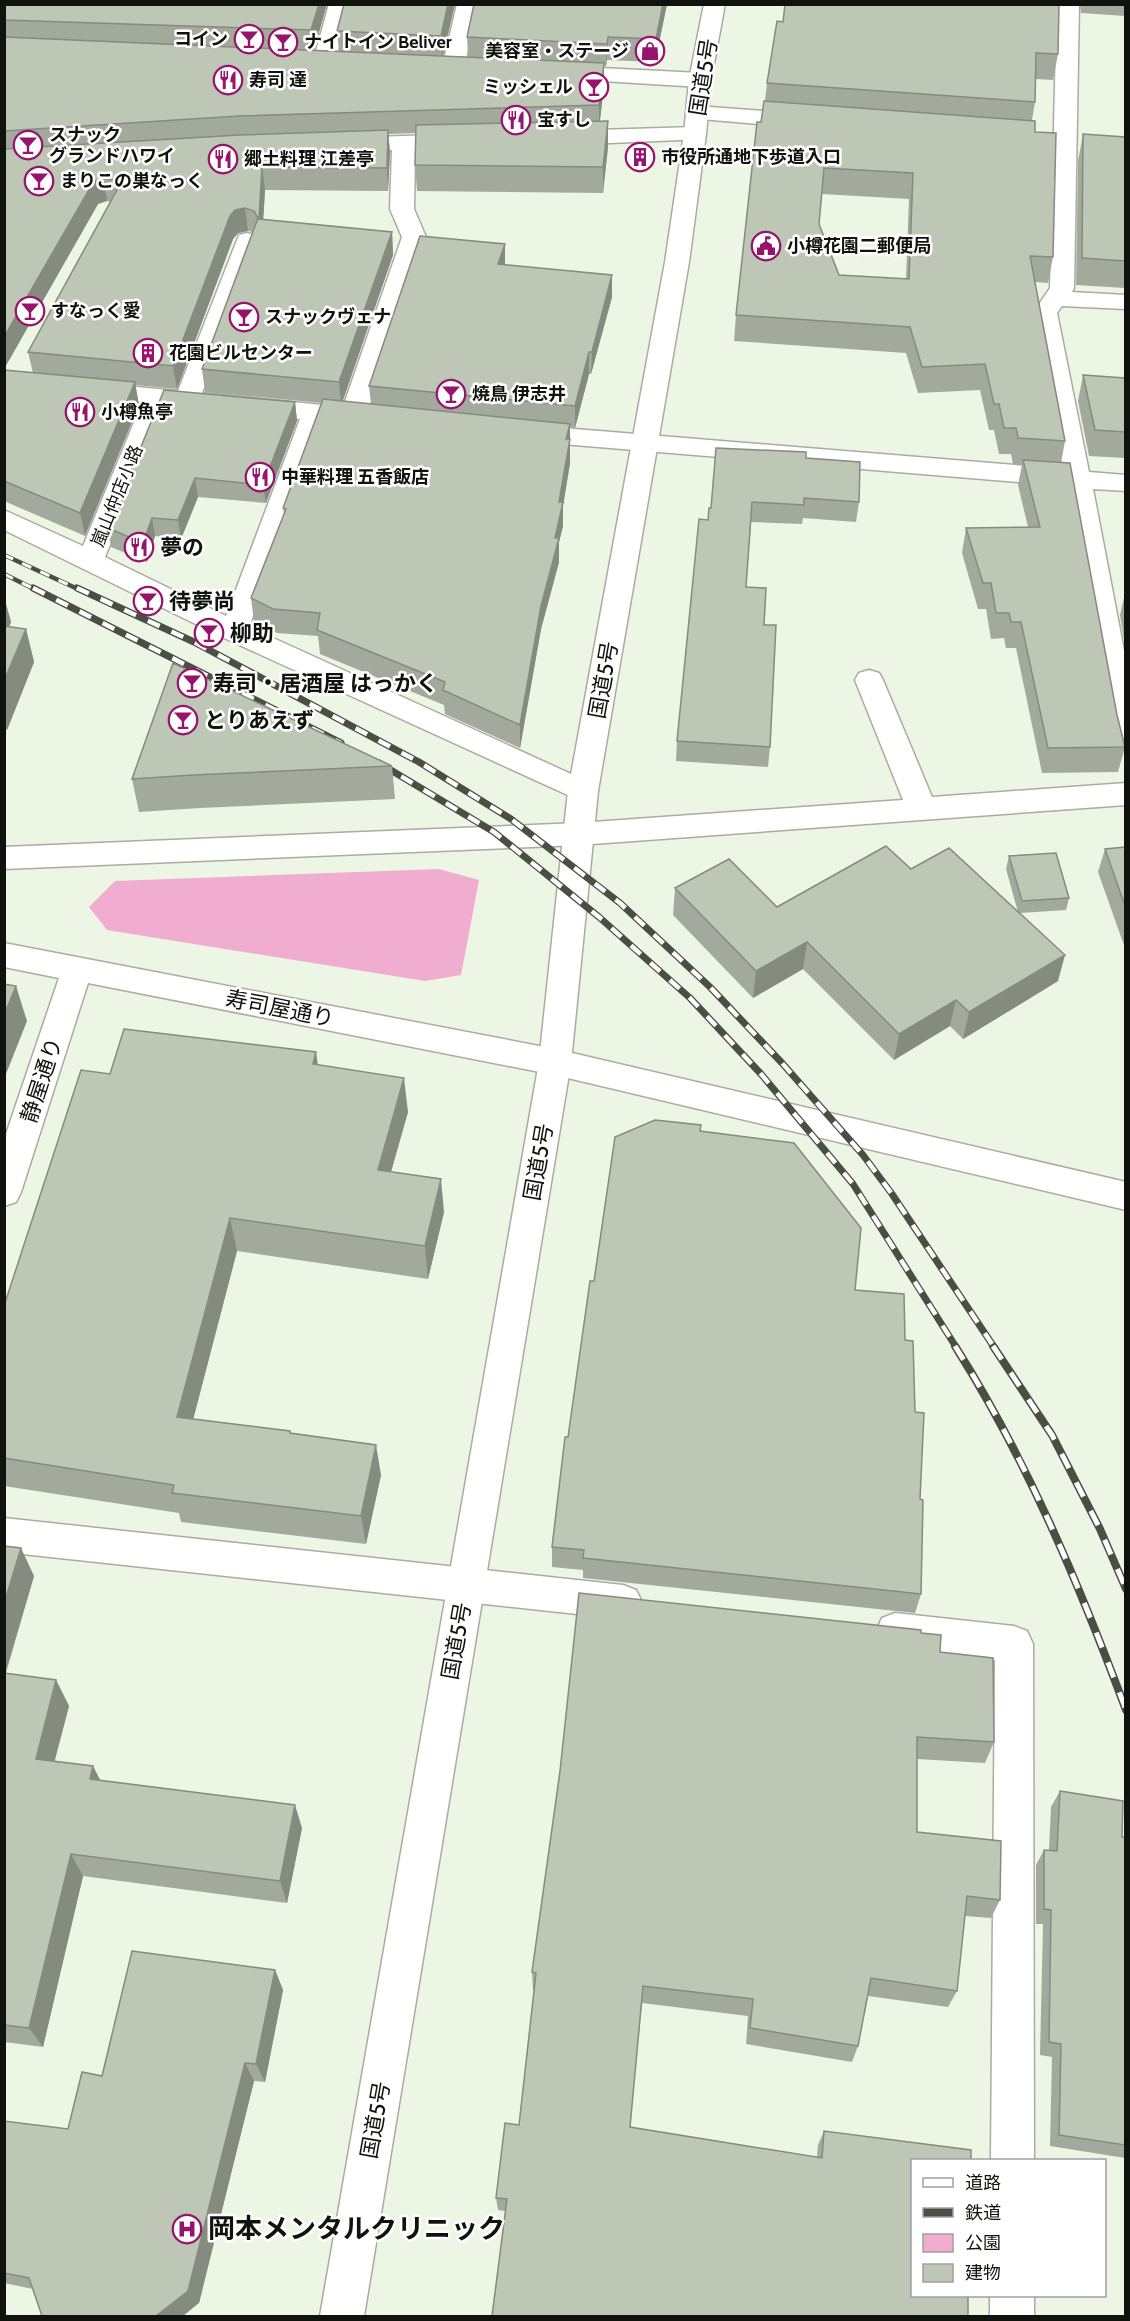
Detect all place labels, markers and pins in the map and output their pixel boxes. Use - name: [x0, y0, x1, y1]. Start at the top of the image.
- bar icon: コイン: [233, 23, 265, 55]
- bar icon: ナイトイン Beliver: [267, 26, 299, 58]
- place label: コイン: [174, 28, 228, 50]
- place label: ナイトイン Beliver: [304, 31, 452, 53]
- shop icon: 美容室・ステージ: [634, 35, 666, 67]
- place label: 美容室・ステージ: [485, 40, 629, 62]
- restaurant icon: 寿司 達: [212, 64, 244, 96]
- place label: 寿司 達: [249, 69, 307, 91]
- bar icon: ミッシェル: [578, 71, 610, 103]
- place label: ミッシェル: [483, 76, 573, 98]
- restaurant icon: 宝すし: [500, 104, 532, 136]
- place label: 宝すし: [537, 109, 591, 131]
- place label: スナック グランドハワイ: [49, 124, 175, 167]
- bar icon: スナック グランドハワイ: [12, 129, 44, 161]
- building icon: 市役所通地下歩道入口: [624, 141, 656, 173]
- restaurant icon: 郷土料理 江差亭: [207, 143, 239, 175]
- place label: 市役所通地下歩道入口: [661, 146, 841, 168]
- place label: 郷土料理 江差亭: [244, 148, 374, 170]
- bar icon: まりこの巣なっく: [23, 165, 55, 197]
- place label: まりこの巣なっく: [60, 170, 204, 192]
- public building icon: 小樽花園二郵便局: [750, 230, 782, 262]
- place label: 小樽花園二郵便局: [787, 235, 931, 257]
- bar icon: すなっく愛: [14, 295, 46, 327]
- place label: すなっく愛: [51, 300, 141, 322]
- bar icon: スナックヴェナ: [228, 301, 260, 333]
- place label: スナックヴェナ: [265, 306, 391, 328]
- building icon: 花園ビルセンター: [132, 337, 164, 369]
- place label: 花園ビルセンター: [169, 342, 313, 364]
- bar icon: 焼鳥 伊志井: [435, 378, 467, 410]
- place label: 焼鳥 伊志井: [472, 383, 566, 405]
- restaurant icon: 小樽魚亭: [64, 396, 96, 428]
- place label: 小樽魚亭: [101, 401, 173, 423]
- restaurant icon: 中華料理 五香飯店: [244, 461, 276, 493]
- place label: 中華料理 五香飯店: [281, 466, 429, 488]
- restaurant icon: 夢の: [123, 531, 155, 563]
- place label: 夢の: [160, 534, 204, 561]
- bar icon: 待夢尚: [132, 585, 164, 617]
- place label: 待夢尚: [169, 588, 235, 615]
- bar icon: 柳助: [193, 617, 225, 649]
- place label: 柳助: [230, 620, 274, 647]
- bar icon: 寿司・居酒屋 はっかく: [176, 667, 208, 699]
- place label: 寿司・居酒屋 はっかく: [213, 670, 438, 697]
- bar icon: とりあえず: [167, 704, 199, 736]
- place label: とりあえず: [204, 707, 314, 734]
- place label: 岡本メンタルクリニック: [208, 2212, 505, 2245]
- hospital icon: 岡本メンタルクリニック: [171, 2213, 203, 2245]

